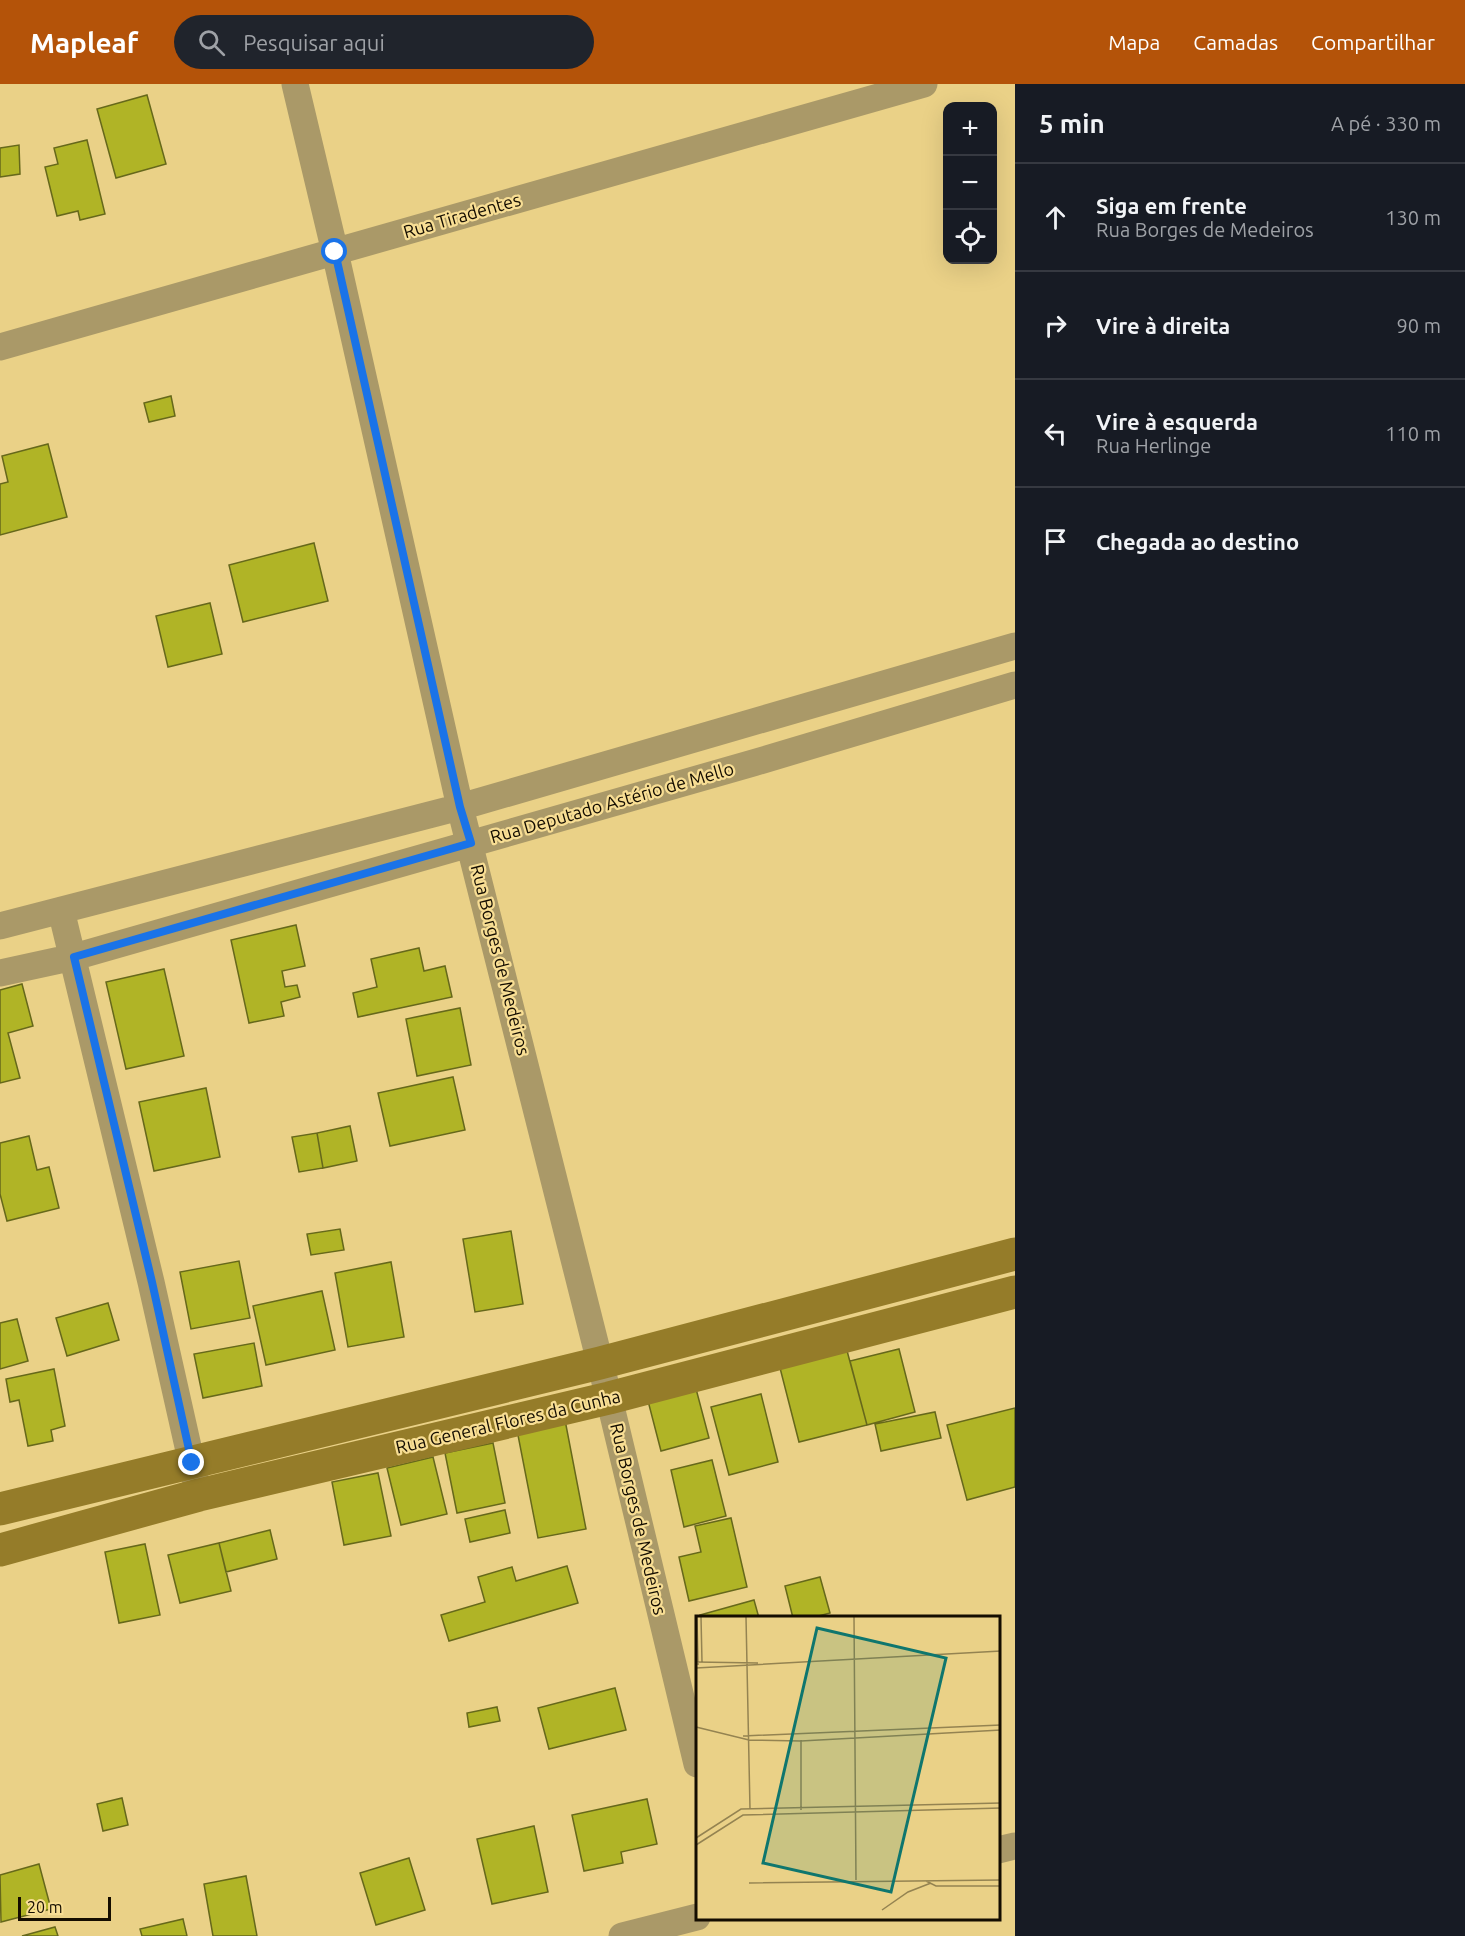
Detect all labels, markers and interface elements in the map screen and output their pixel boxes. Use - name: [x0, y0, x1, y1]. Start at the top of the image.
- search box: [174, 15, 594, 69]
- icon: search: [195, 26, 228, 59]
- text: Mapleaf: [30, 27, 138, 58]
- text: Pesquisar aqui: [243, 30, 385, 55]
- text: Mapa: [1108, 30, 1160, 54]
- text: Camadas: [1193, 30, 1278, 54]
- text: Compartilhar: [1311, 30, 1435, 54]
- map controls: [943, 102, 997, 264]
- button: +: [943, 102, 997, 156]
- text: 5 min: [1039, 109, 1105, 138]
- text: A pé · 330 m: [1331, 112, 1441, 135]
- button: −: [943, 156, 997, 210]
- street label: Rua Tiradentes: [401, 189, 523, 241]
- text: Siga em frente: [1096, 193, 1247, 218]
- icon: ahead: [1039, 201, 1072, 234]
- text: 130 m: [1385, 206, 1441, 229]
- button: locate: [943, 210, 997, 264]
- text: Rua Borges de Medeiros: [1096, 218, 1314, 241]
- route start: [321, 238, 347, 264]
- icon: right: [1039, 309, 1072, 342]
- text: Vire à direita: [1096, 313, 1230, 338]
- text: 90 m: [1397, 314, 1441, 337]
- text: Vire à esquerda: [1096, 409, 1258, 434]
- icon: left: [1039, 417, 1072, 450]
- text: 110 m: [1385, 422, 1441, 445]
- text: Rua Herlinge: [1096, 434, 1211, 457]
- icon: arrive: [1039, 525, 1072, 558]
- text: Chegada ao destino: [1096, 529, 1299, 554]
- street label: Rua Deputado Astério de Mello: [488, 758, 736, 846]
- street label: Rua Borges de Medeiros: [468, 862, 534, 1057]
- street label: Rua General Flores da Cunha: [393, 1385, 622, 1457]
- street label: Rua Borges de Medeiros: [607, 1421, 671, 1617]
- route end: [178, 1449, 204, 1475]
- inset map: [696, 1616, 1000, 1921]
- scale bar: [18, 1894, 111, 1922]
- text: 20 m: [27, 1898, 63, 1916]

